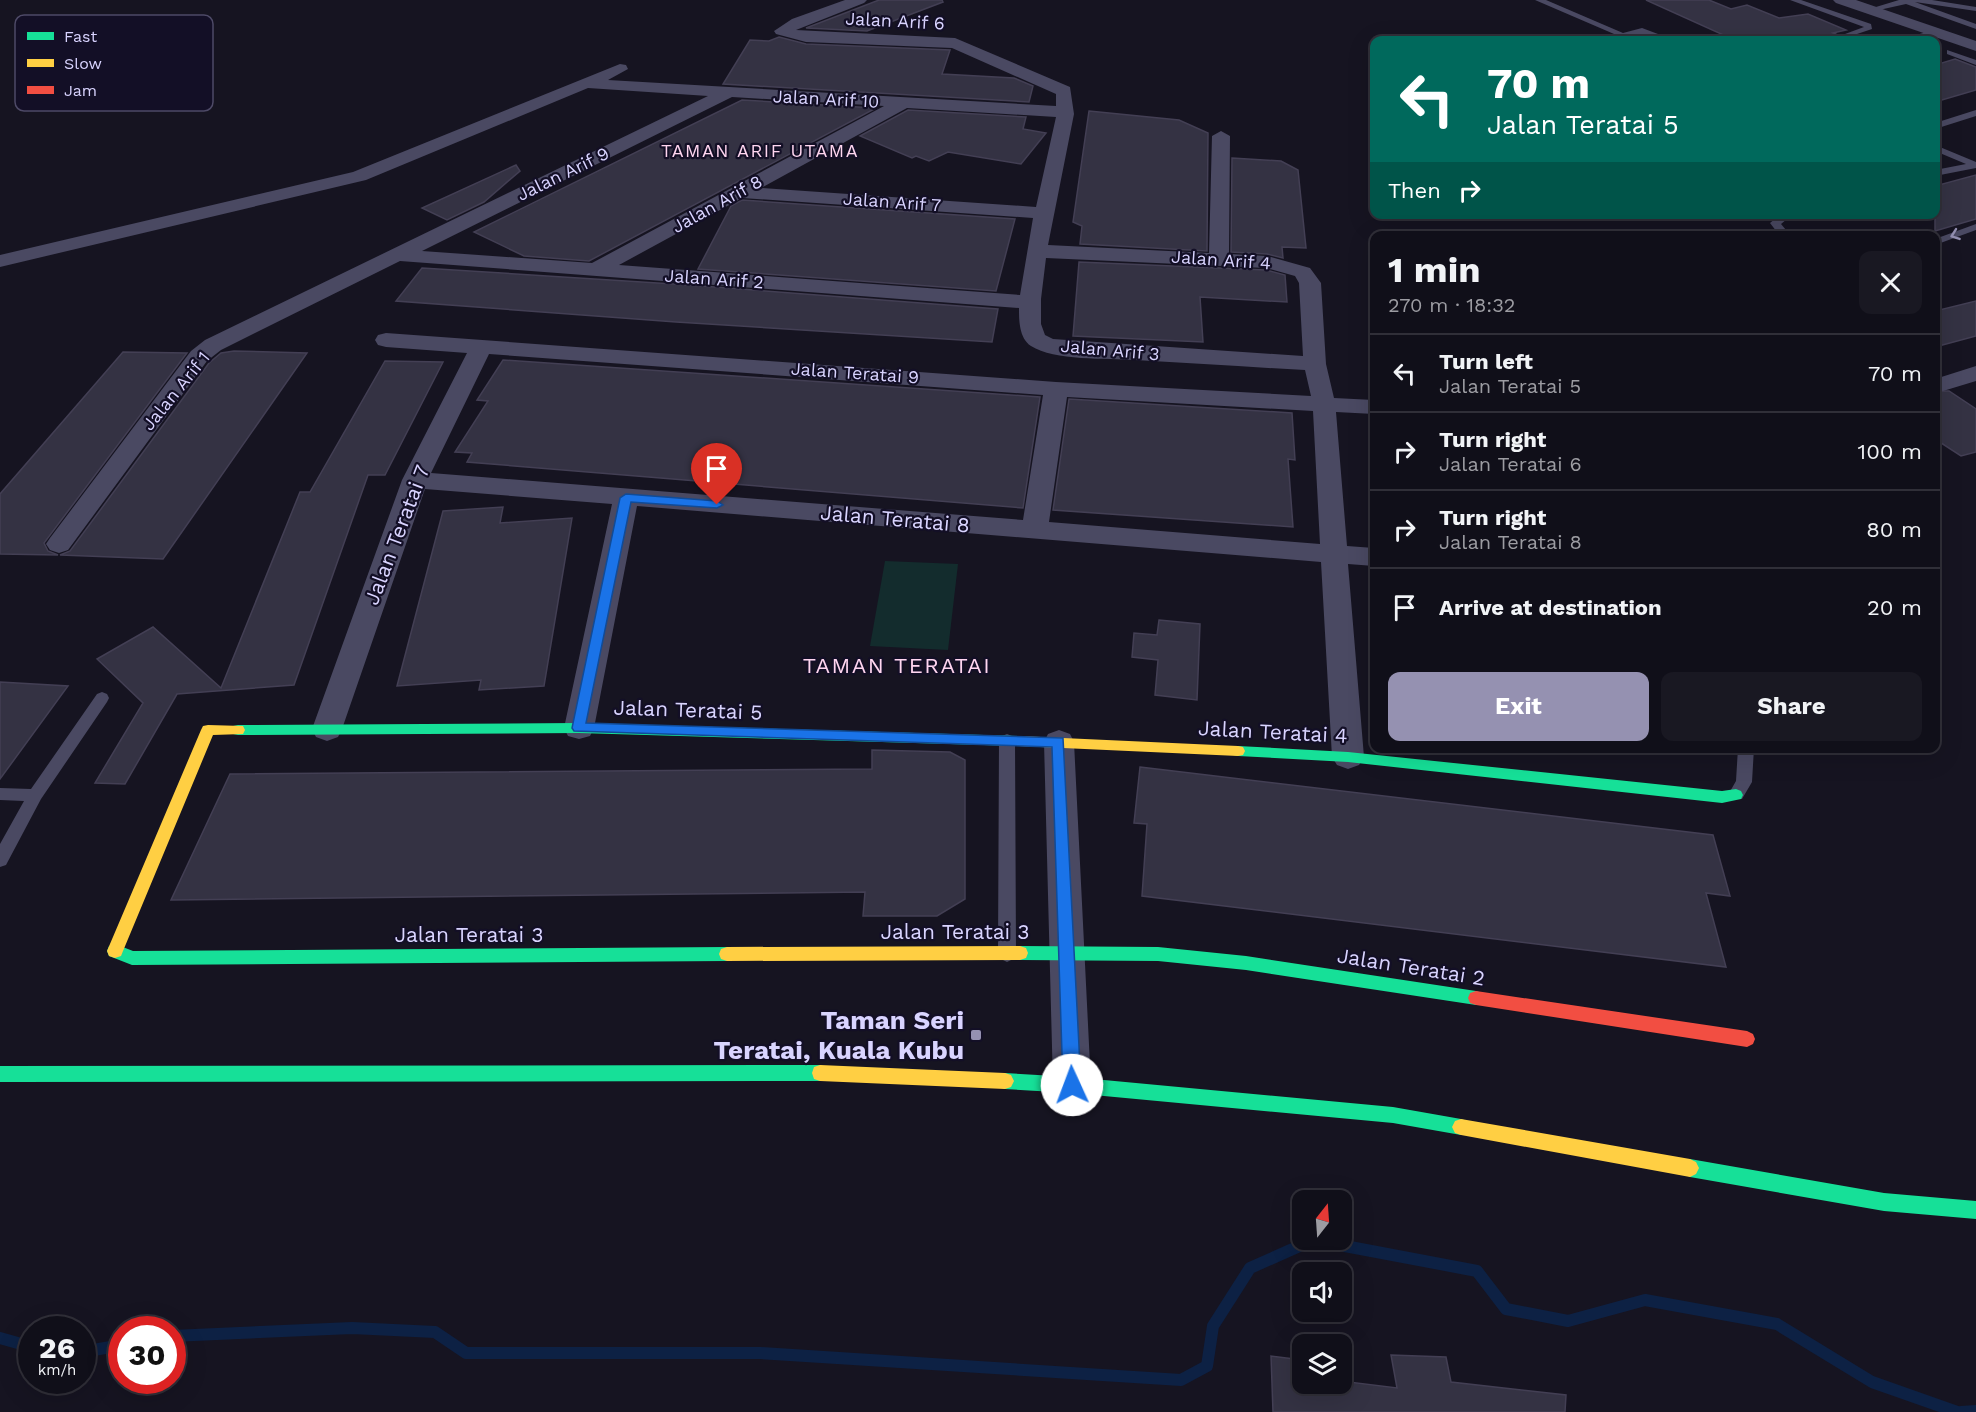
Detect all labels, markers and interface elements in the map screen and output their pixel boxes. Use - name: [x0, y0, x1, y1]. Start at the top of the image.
- street label: Jalan Arif 6: [845, 7, 945, 34]
- legend: [15, 15, 213, 111]
- text: Fast: [64, 27, 97, 46]
- text: Slow: [64, 54, 102, 73]
- text: 70 m: [1487, 59, 1590, 108]
- icon: left: [1388, 60, 1466, 138]
- text: Jam: [64, 81, 97, 100]
- street label: Jalan Arif 10: [772, 85, 880, 112]
- text: Jalan Teratai 5: [1487, 109, 1679, 141]
- district label: TAMAN ARIF UTAMA: [661, 140, 859, 161]
- street label: Jalan Arif 9: [513, 142, 612, 205]
- street label: Jalan Arif 8: [668, 170, 766, 237]
- icon: right: [1453, 174, 1486, 207]
- text: Then: [1388, 178, 1441, 203]
- street label: Jalan Arif 7: [842, 188, 942, 215]
- one-way arrow: [1951, 227, 1961, 240]
- street label: Jalan Arif 4: [1171, 246, 1272, 273]
- text: 1 min: [1388, 249, 1480, 291]
- button: close: [1859, 251, 1922, 314]
- street label: Jalan Arif 2: [664, 265, 764, 292]
- text: 270 m · 18:32: [1388, 293, 1516, 317]
- street label: Jalan Arif 3: [1060, 335, 1160, 364]
- street label: Jalan Arif 1: [137, 347, 214, 434]
- text: Turn left: [1439, 349, 1533, 374]
- icon: left: [1388, 357, 1421, 390]
- street label: Jalan Teratai 9: [790, 358, 920, 387]
- text: 70 m: [1868, 361, 1922, 386]
- text: Jalan Teratai 5: [1439, 374, 1581, 398]
- text: Turn right: [1439, 427, 1546, 452]
- icon: right: [1388, 435, 1421, 468]
- text: 100 m: [1858, 439, 1922, 464]
- pin: [691, 443, 742, 505]
- icon: arrive: [700, 452, 733, 485]
- text: Jalan Teratai 6: [1439, 452, 1582, 476]
- street label: Jalan Teratai 7: [358, 461, 435, 608]
- street label: Jalan Teratai 8: [819, 500, 971, 537]
- text: Turn right: [1439, 505, 1546, 530]
- icon: right: [1388, 513, 1421, 546]
- text: 80 m: [1866, 517, 1922, 542]
- text: Jalan Teratai 8: [1439, 530, 1582, 554]
- icon: arrive: [1388, 591, 1421, 624]
- text: Arrive at destination: [1439, 595, 1662, 620]
- text: 20 m: [1867, 595, 1922, 620]
- district label: TAMAN TERATAI: [803, 653, 991, 678]
- button: Exit: [1388, 672, 1649, 741]
- button: Share: [1661, 672, 1922, 741]
- street label: Jalan Teratai 5: [613, 694, 763, 725]
- street label: Jalan Teratai 4: [1198, 715, 1348, 748]
- street label: Jalan Teratai 3: [880, 919, 1030, 944]
- street label: Jalan Teratai 3: [394, 922, 544, 947]
- street label: Jalan Teratai 2: [1335, 942, 1487, 991]
- place label: Taman Seri Teratai, Kuala Kubu: [714, 1005, 964, 1065]
- marker: Taman Seri Teratai, Kuala Kubu: [969, 1028, 983, 1042]
- position arrow: [1040, 1053, 1104, 1117]
- north arrow: [1292, 1190, 1352, 1250]
- map controls: [1292, 1190, 1352, 1394]
- button: sound: [1292, 1262, 1352, 1322]
- speed limit sign: 30: [108, 1316, 186, 1394]
- text: 26: [39, 1330, 75, 1365]
- button: layers: [1292, 1334, 1352, 1394]
- text: km/h: [38, 1361, 76, 1379]

